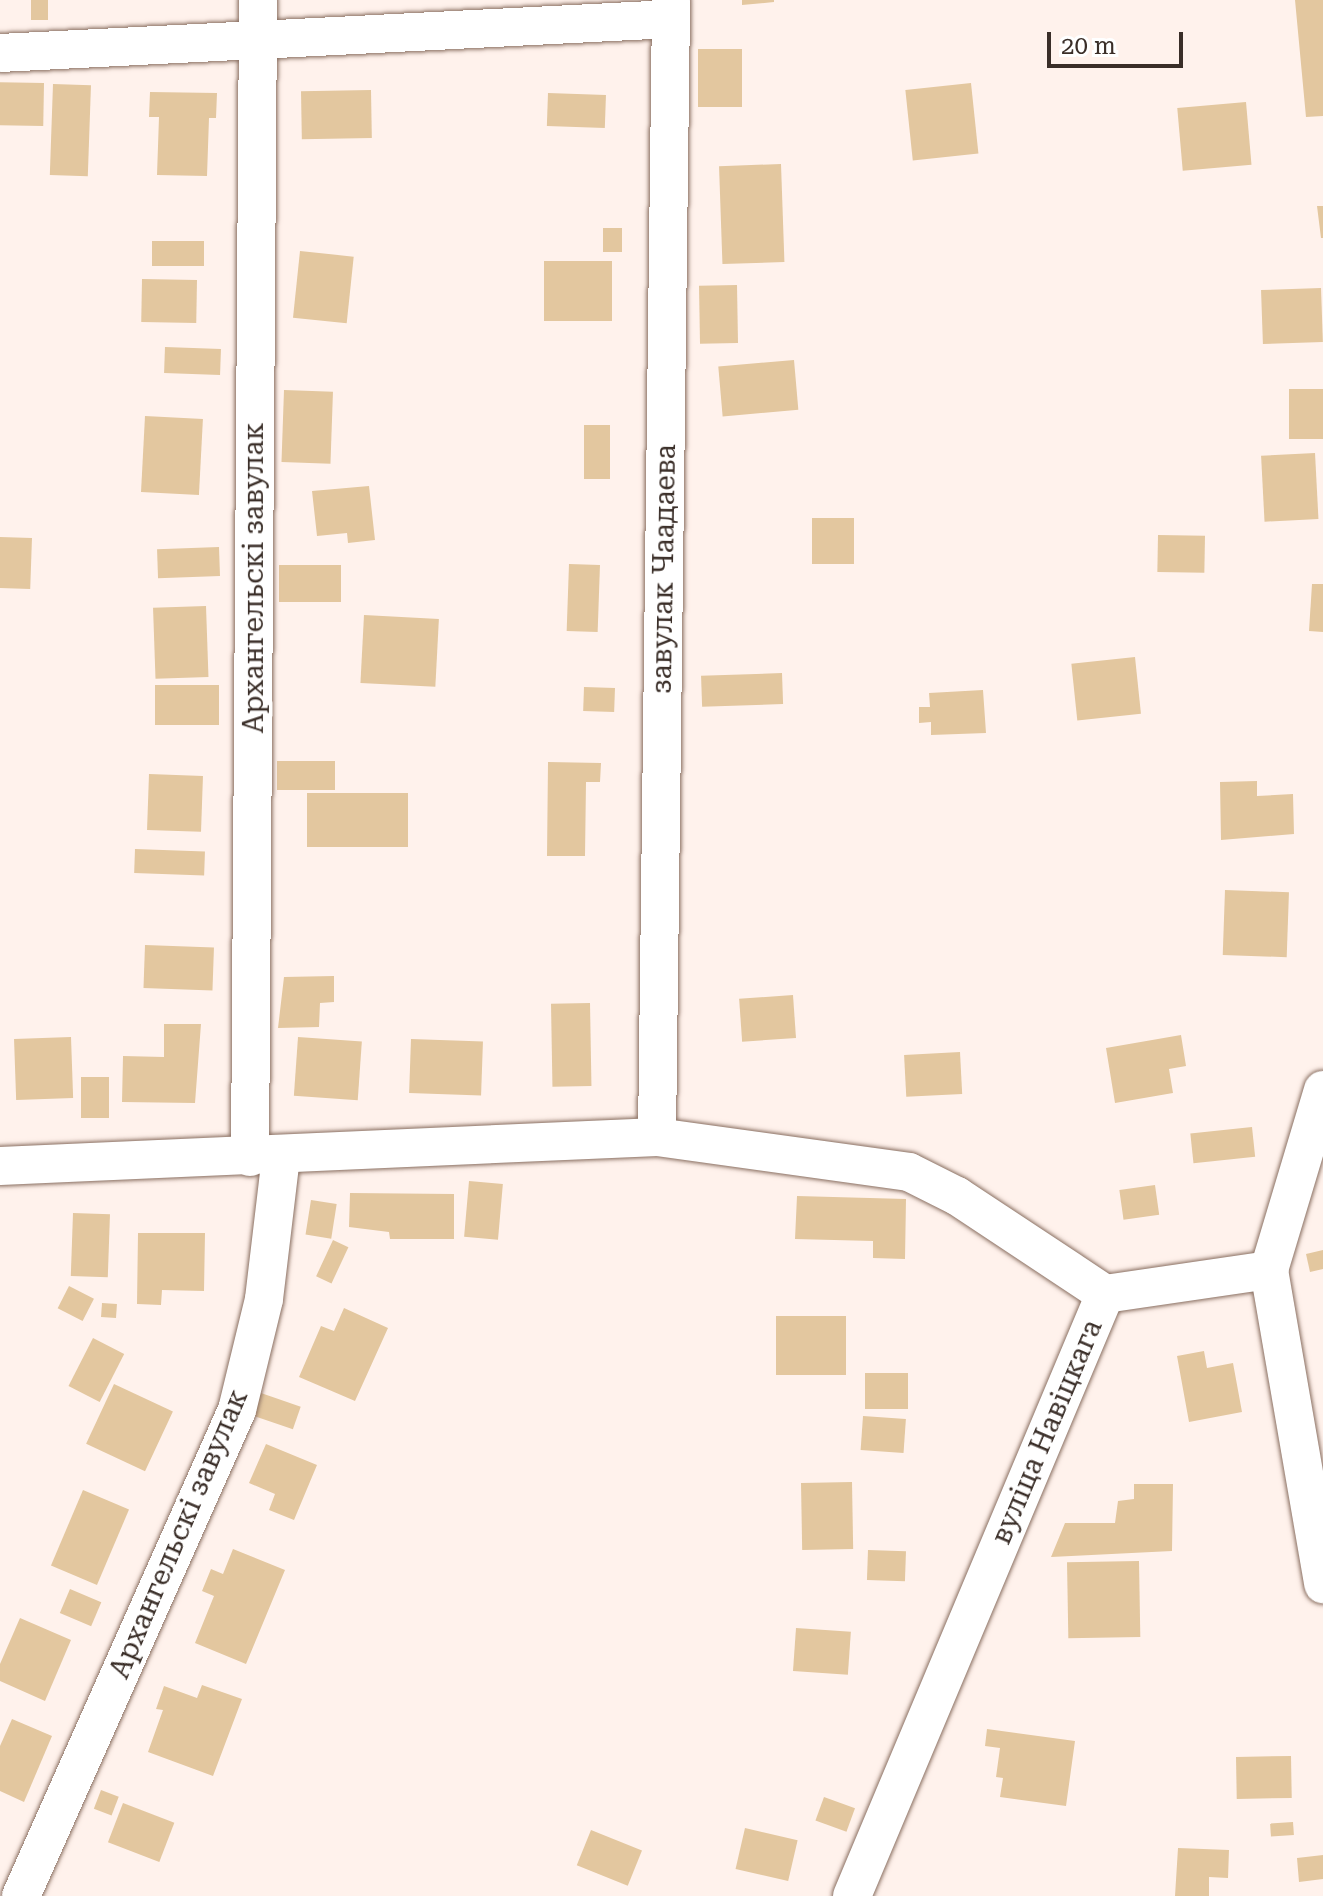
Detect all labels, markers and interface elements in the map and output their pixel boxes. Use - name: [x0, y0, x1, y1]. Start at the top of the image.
- scale bar: [1051, 16, 1187, 66]
- text: 20 m: [1061, 32, 1116, 60]
- street label: Архангельскі завулак: [237, 423, 271, 733]
- street label: завулак Чаадаева: [645, 444, 683, 694]
- street label: вуліца Навіцкага: [985, 1315, 1109, 1549]
- street label: Архангельскі завулак: [103, 1384, 255, 1684]

